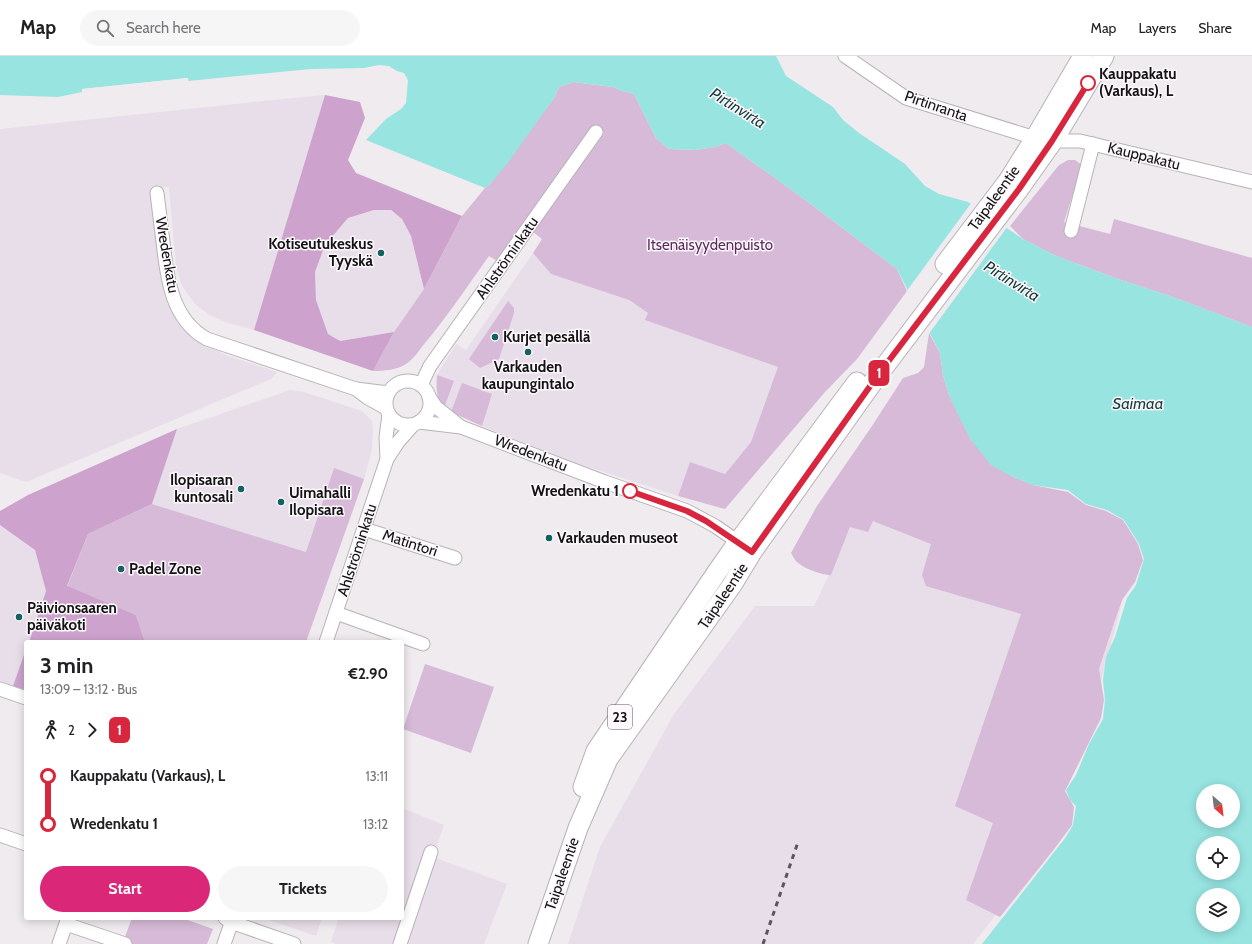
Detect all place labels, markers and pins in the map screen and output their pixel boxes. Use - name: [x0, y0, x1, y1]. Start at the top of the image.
- place label: Kauppakatu (Varkaus), L: [1099, 65, 1177, 100]
- marker: Kauppakatu (Varkaus), L: [1080, 75, 1096, 91]
- place label: Kotiseutukeskus Tyyskä: [268, 235, 374, 270]
- marker: Kotiseutukeskus Tyyskä: [376, 248, 386, 258]
- place label: Kurjet pesällä: [503, 328, 591, 346]
- marker: Kurjet pesällä: [490, 332, 500, 342]
- marker: Varkauden kaupungintalo: [523, 347, 533, 357]
- place label: Varkauden kaupungintalo: [482, 358, 575, 393]
- place label: Ilopisaran kuntosali: [170, 471, 233, 506]
- place label: Wredenkatu 1: [531, 482, 619, 500]
- marker: Wredenkatu 1: [622, 483, 638, 499]
- marker: Ilopisaran kuntosali: [236, 484, 246, 494]
- place label: Uimahalli Ilopisara: [289, 484, 351, 519]
- marker: Uimahalli Ilopisara: [276, 497, 286, 507]
- place label: Varkauden museot: [557, 529, 678, 547]
- marker: Varkauden museot: [544, 533, 554, 543]
- place label: Padel Zone: [129, 560, 202, 578]
- marker: Padel Zone: [116, 564, 126, 574]
- place label: Päivionsaaren päiväkoti: [27, 599, 117, 634]
- marker: Päivionsaaren päiväkoti: [14, 612, 24, 622]

